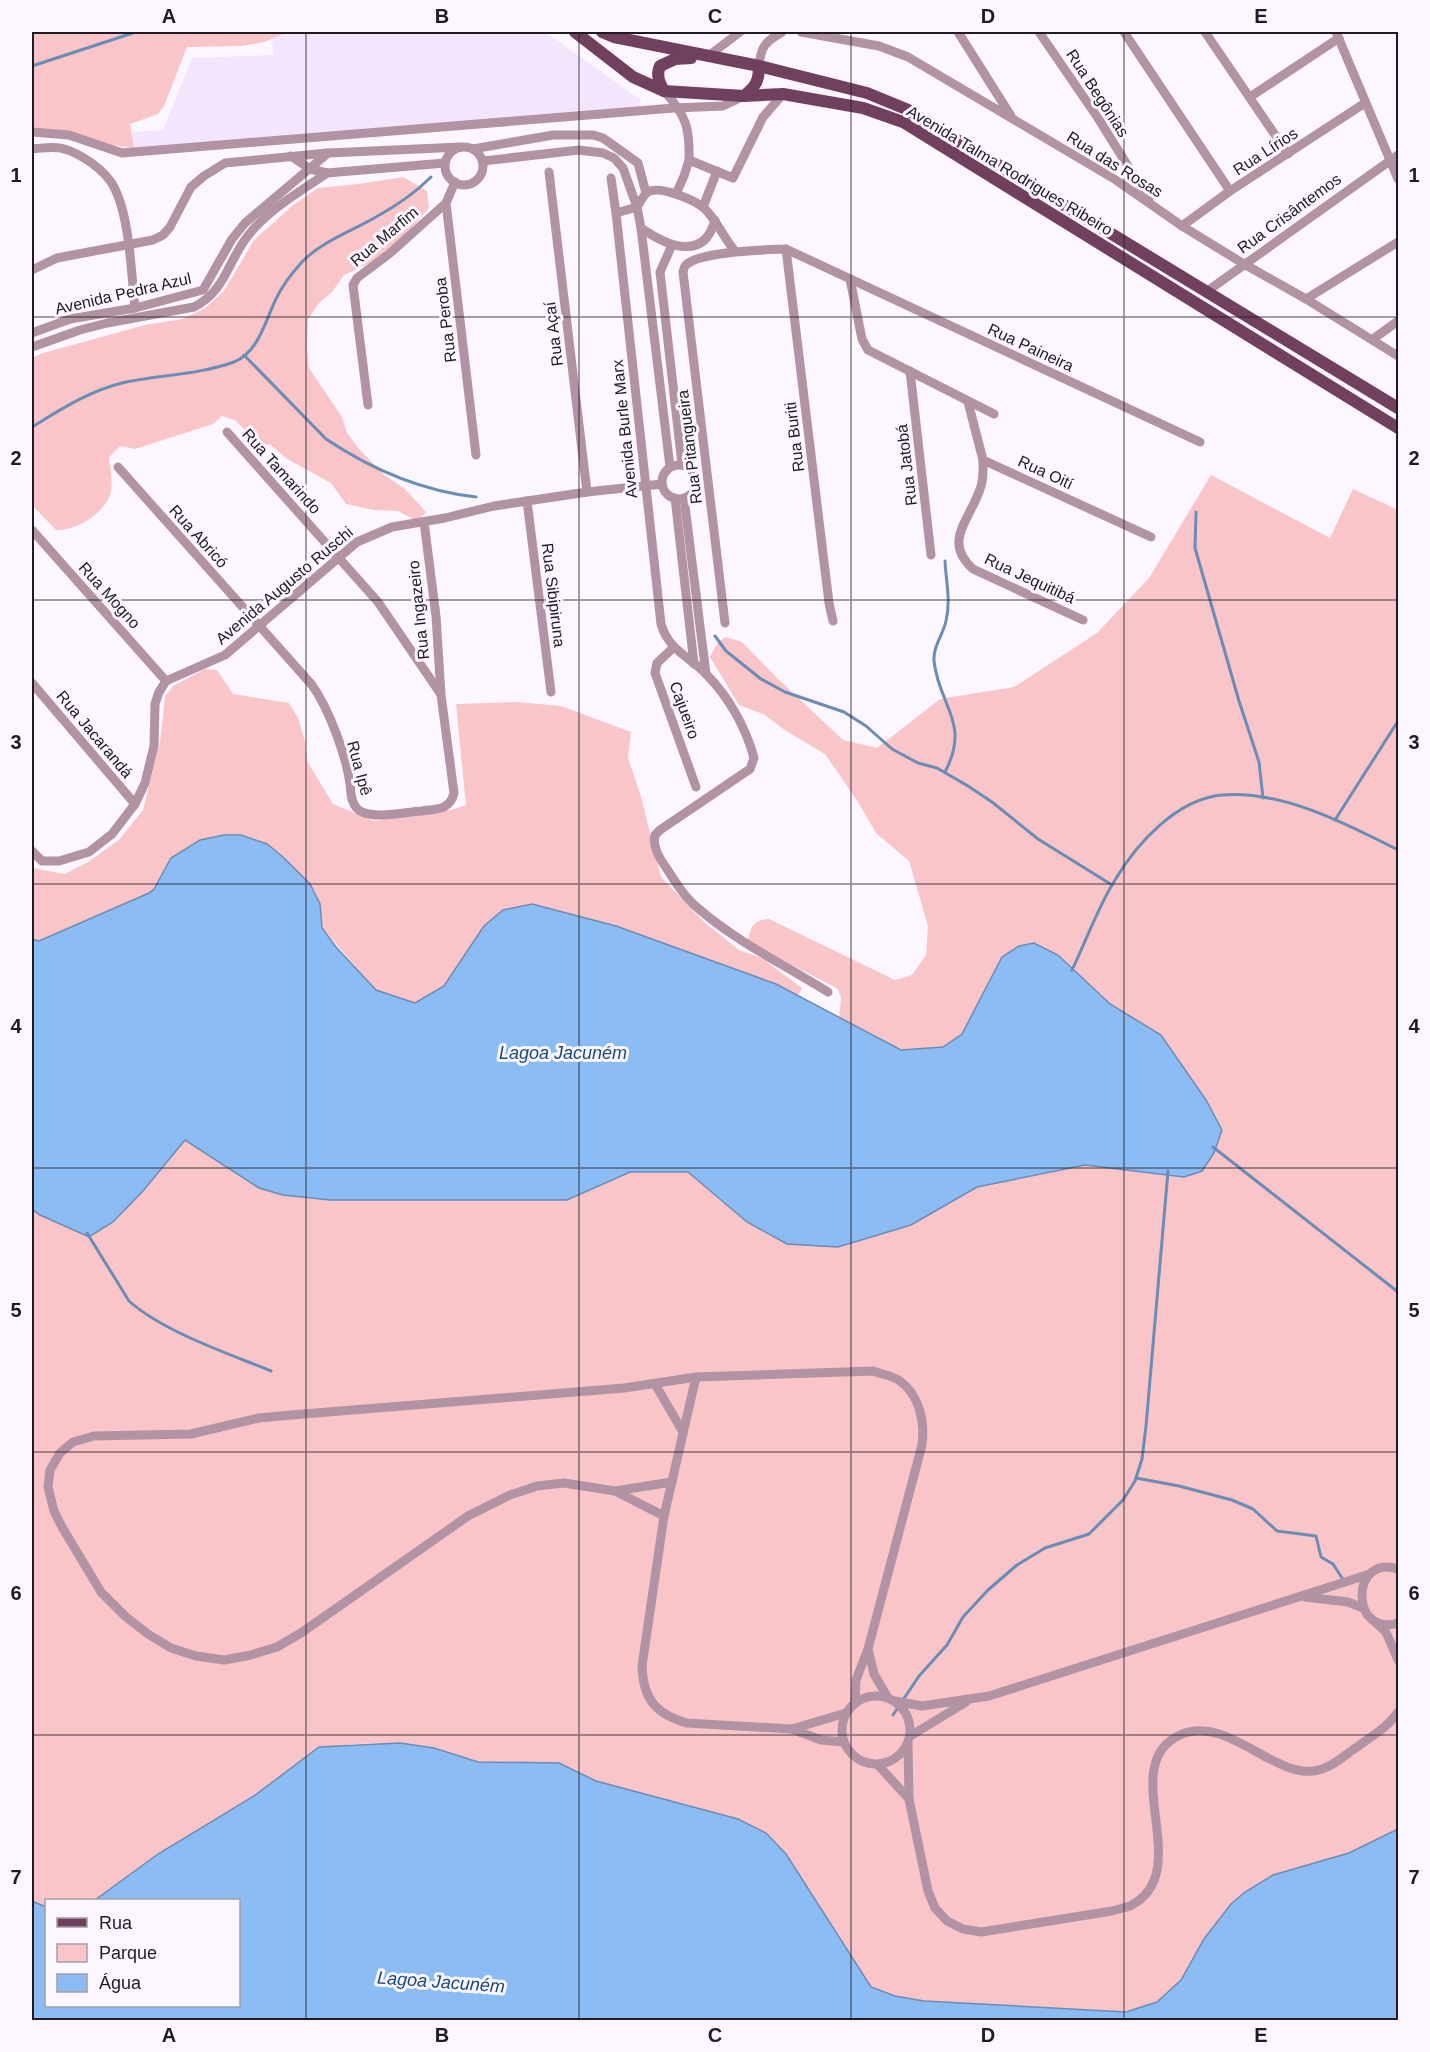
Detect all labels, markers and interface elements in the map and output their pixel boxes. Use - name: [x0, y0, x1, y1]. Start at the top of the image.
- text: A: [162, 5, 176, 27]
- text: B: [435, 5, 449, 27]
- text: C: [708, 5, 722, 27]
- text: D: [981, 5, 995, 27]
- text: E: [1254, 5, 1268, 27]
- street label: Rua Begônias: [1063, 46, 1132, 140]
- street label: Avenida Talma Rodrigues Ribeiro: [904, 102, 1116, 239]
- street label: Rua Lírios: [1230, 124, 1300, 178]
- street label: Rua das Rosas: [1064, 128, 1166, 201]
- text: 1: [10, 164, 22, 186]
- text: 1: [1408, 164, 1420, 186]
- street label: Rua Crisântemos: [1234, 170, 1344, 257]
- street label: Rua Marfim: [347, 203, 421, 269]
- street label: Avenida Pedra Azul: [53, 270, 193, 317]
- street label: Rua Peroba: [432, 276, 459, 363]
- street label: Rua Açaí: [541, 300, 566, 367]
- street label: Rua Paineira: [985, 320, 1076, 375]
- street label: Avenida Burle Marx: [609, 359, 640, 499]
- street label: Rua Pitangueira: [674, 389, 705, 505]
- street label: Rua Buriti: [782, 401, 807, 473]
- street label: Rua Jatobá: [893, 423, 920, 507]
- street label: Rua Tamarindo: [239, 425, 324, 517]
- text: 2: [10, 447, 22, 469]
- text: 2: [1408, 447, 1420, 469]
- street label: Rua Oití: [1016, 452, 1076, 493]
- street label: Rua Abricó: [166, 502, 231, 571]
- street label: Avenida Augusto Ruschi: [213, 523, 356, 648]
- street label: Rua Sibipiruna: [539, 542, 568, 648]
- street label: Rua Jequitibá: [982, 550, 1078, 607]
- street label: Rua Mogno: [76, 559, 144, 632]
- street label: Rua Ingazeiro: [405, 559, 432, 660]
- street label: Cajueiro: [666, 679, 703, 741]
- street label: Rua Jacarandá: [53, 687, 136, 781]
- text: 3: [10, 731, 22, 753]
- text: 3: [1408, 731, 1420, 753]
- street label: Rua Ipê: [344, 739, 375, 797]
- text: 4: [10, 1015, 22, 1037]
- text: 4: [1408, 1015, 1420, 1037]
- water label: Lagoa Jacuném: [499, 1043, 627, 1063]
- text: 5: [10, 1299, 22, 1321]
- text: 5: [1408, 1299, 1420, 1321]
- text: 6: [10, 1582, 22, 1604]
- text: 6: [1408, 1582, 1420, 1604]
- text: 7: [10, 1866, 22, 1888]
- text: 7: [1408, 1866, 1420, 1888]
- legend: [45, 1899, 240, 2007]
- text: Rua: [99, 1913, 133, 1933]
- text: Parque: [99, 1943, 157, 1963]
- water label: Lagoa Jacuném: [376, 1968, 506, 1996]
- text: Água: [99, 1973, 142, 1993]
- text: A: [162, 2024, 176, 2046]
- text: B: [435, 2024, 449, 2046]
- text: C: [708, 2024, 722, 2046]
- text: D: [981, 2024, 995, 2046]
- text: E: [1254, 2024, 1268, 2046]

